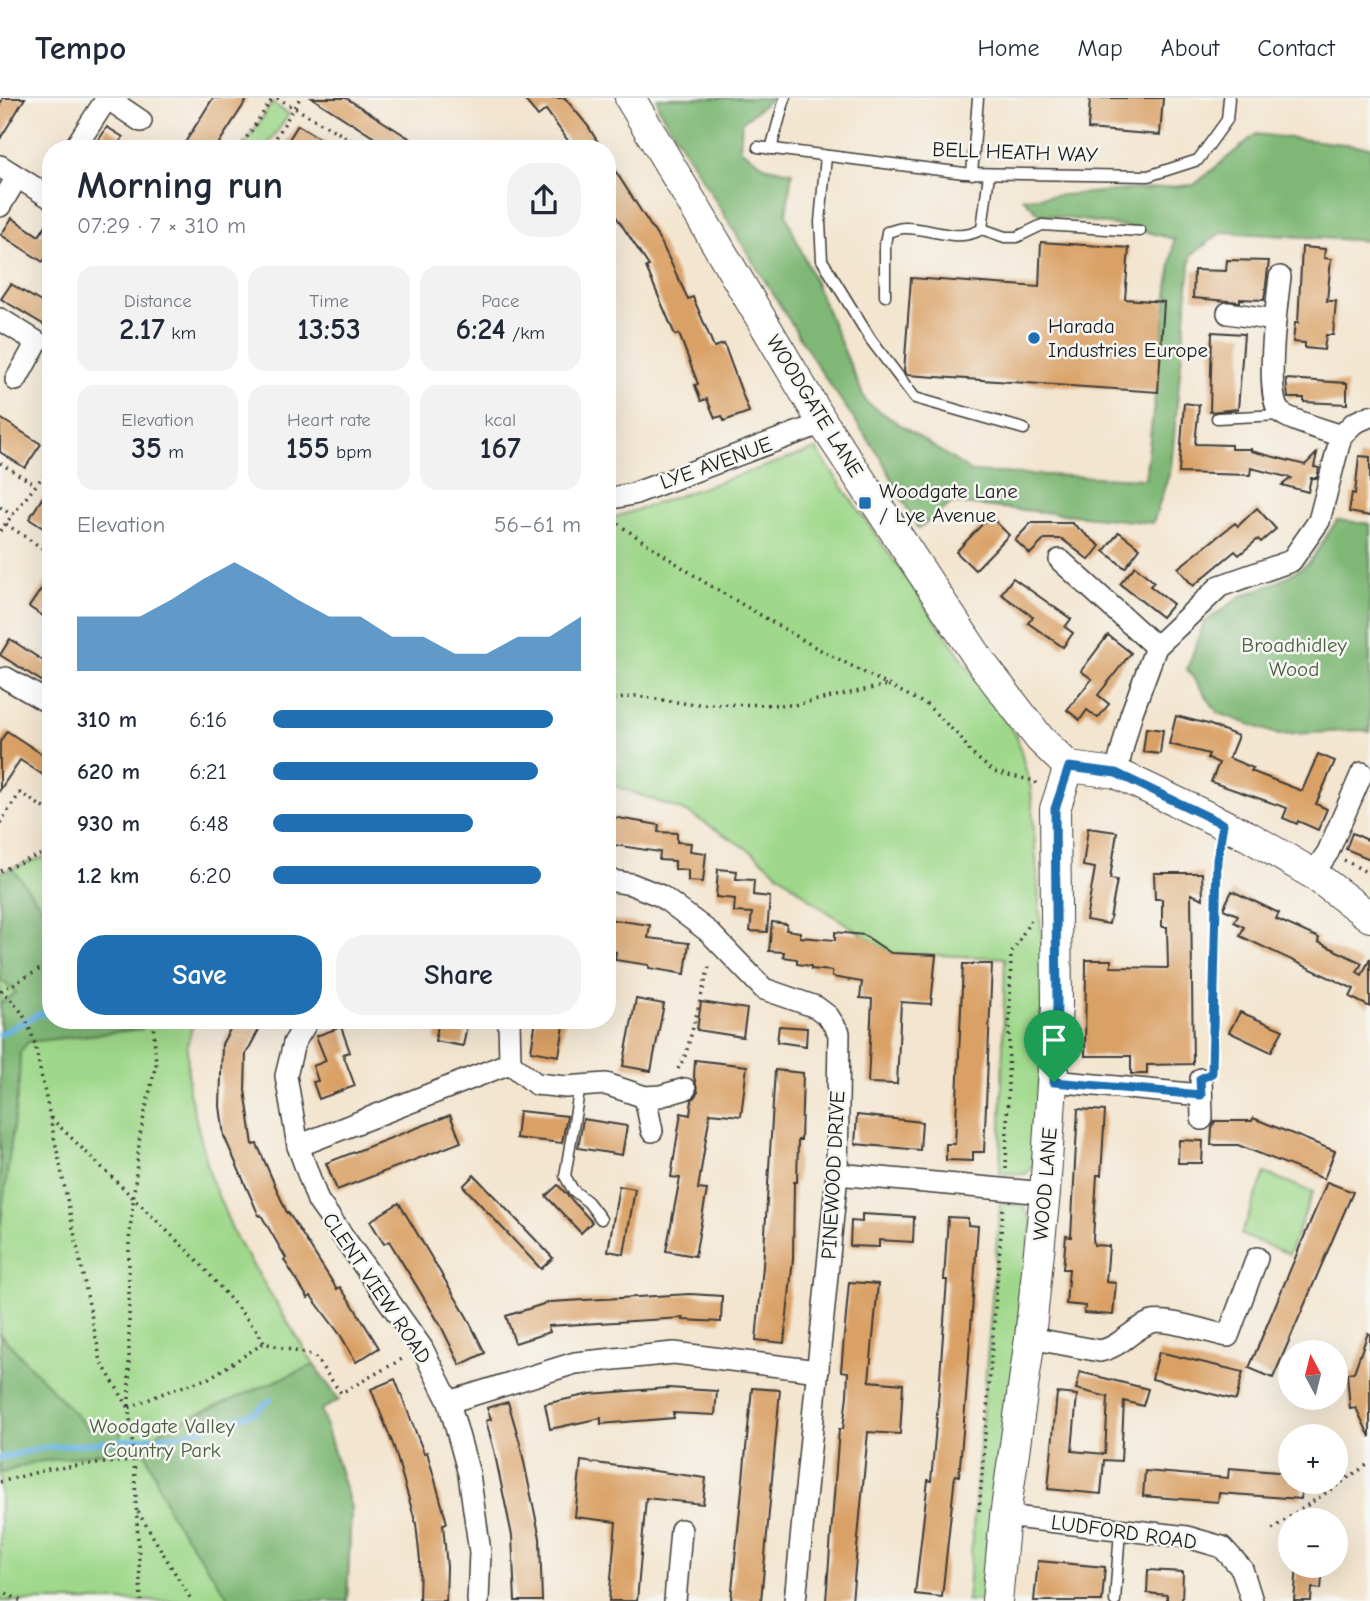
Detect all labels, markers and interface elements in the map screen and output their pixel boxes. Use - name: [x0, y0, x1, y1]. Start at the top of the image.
- text: Tempo: [35, 29, 126, 67]
- text: Home: [978, 34, 1039, 62]
- text: Map: [1077, 34, 1123, 62]
- text: About: [1161, 34, 1219, 62]
- text: Contact: [1257, 34, 1335, 62]
- street label: BELL HEATH WAY: [932, 137, 1099, 167]
- button: share: [507, 163, 581, 237]
- text: Morning run: [77, 164, 283, 208]
- text: 07:29 · 7 × 310 m: [77, 212, 246, 239]
- text: Distance: [124, 290, 192, 312]
- text: Time: [309, 290, 349, 312]
- text: Pace: [481, 290, 519, 312]
- text: 2.17: [119, 312, 165, 347]
- text: 13:53: [297, 312, 361, 347]
- text: 6:24: [456, 312, 506, 347]
- place label: Harada Industries Europe: [1048, 314, 1208, 362]
- text: km: [165, 322, 196, 344]
- text: /km: [506, 322, 545, 344]
- street label: WOODGATE LANE: [762, 330, 868, 482]
- marker: Harada Industries Europe: [1026, 330, 1042, 346]
- text: Elevation: [121, 409, 194, 431]
- text: Heart rate: [287, 409, 371, 431]
- text: kcal: [484, 409, 516, 431]
- text: 35: [131, 431, 162, 466]
- text: 155: [286, 431, 330, 466]
- text: 167: [480, 431, 521, 466]
- street label: LYE AVENUE: [657, 432, 775, 494]
- text: m: [162, 441, 184, 463]
- text: bpm: [330, 441, 372, 463]
- place label: Woodgate Lane / Lye Avenue: [879, 479, 1018, 527]
- marker: Woodgate Lane / Lye Avenue: [857, 495, 873, 511]
- text: Elevation: [77, 511, 165, 538]
- text: 56–61 m: [494, 511, 581, 538]
- park label: Broadhidley Wood: [1241, 633, 1347, 681]
- text: 310 m: [77, 706, 137, 733]
- text: 6:16: [189, 706, 227, 733]
- text: 620 m: [77, 758, 140, 785]
- text: 6:21: [189, 758, 227, 785]
- text: 930 m: [77, 810, 140, 837]
- text: 6:48: [189, 810, 229, 837]
- text: 1.2 km: [77, 862, 139, 889]
- text: 6:20: [189, 862, 232, 889]
- button: Save: [77, 935, 322, 1015]
- button: Share: [336, 935, 581, 1015]
- pin: [1024, 1010, 1084, 1082]
- icon: arrive: [1035, 1021, 1073, 1059]
- street label: PINEWOOD DRIVE: [817, 1090, 849, 1260]
- street label: WOOD LANE: [1028, 1126, 1062, 1242]
- street label: CLENT VIEW ROAD: [318, 1208, 436, 1368]
- north arrow: [1278, 1340, 1348, 1410]
- map controls: [1278, 1340, 1348, 1578]
- park label: Woodgate Valley Country Park: [89, 1414, 235, 1462]
- button: +: [1278, 1424, 1348, 1494]
- button: −: [1278, 1508, 1348, 1578]
- street label: LUDFORD ROAD: [1050, 1510, 1198, 1554]

